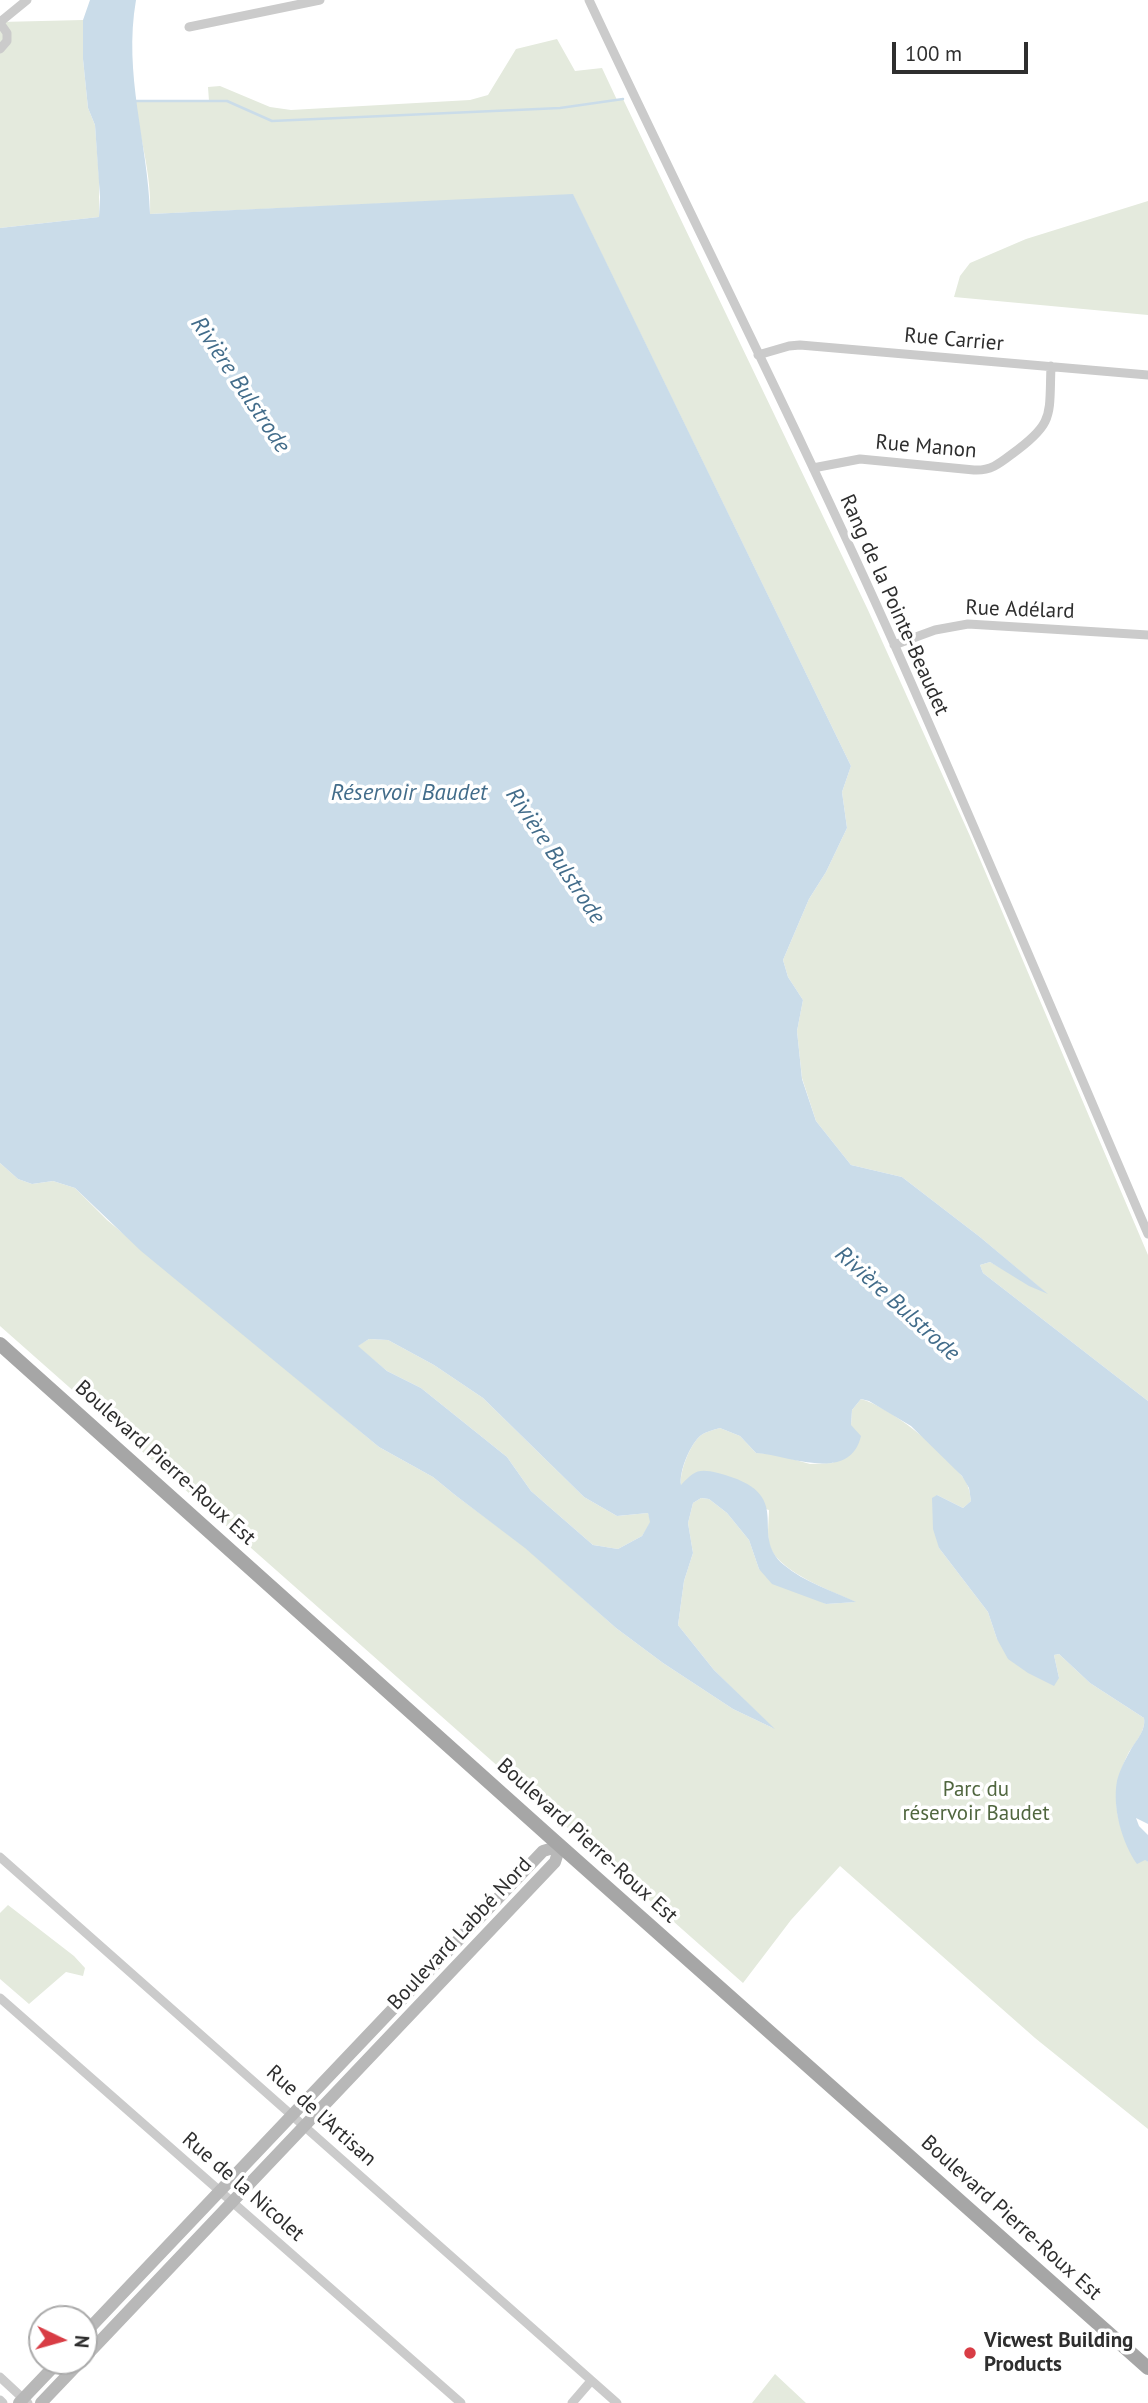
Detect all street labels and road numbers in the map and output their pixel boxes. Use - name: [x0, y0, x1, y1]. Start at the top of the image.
- street label: Rue Carrier: [903, 323, 1005, 357]
- street label: Rue Manon: [875, 430, 977, 464]
- street label: Rang de la Pointe-Beaudet: [834, 491, 954, 719]
- street label: Rue Adélard: [965, 596, 1075, 624]
- street label: Boulevard Pierre-Roux Est: [70, 1375, 260, 1551]
- street label: Boulevard Pierre-Roux Est: [492, 1753, 682, 1929]
- street label: Boulevard Labbé Nord: [383, 1852, 537, 2016]
- street label: Rue de l'Artisan: [261, 2060, 381, 2172]
- street label: Rue de la Nicolet: [177, 2127, 309, 2247]
- street label: Boulevard Pierre-Roux Est: [916, 2130, 1106, 2306]

